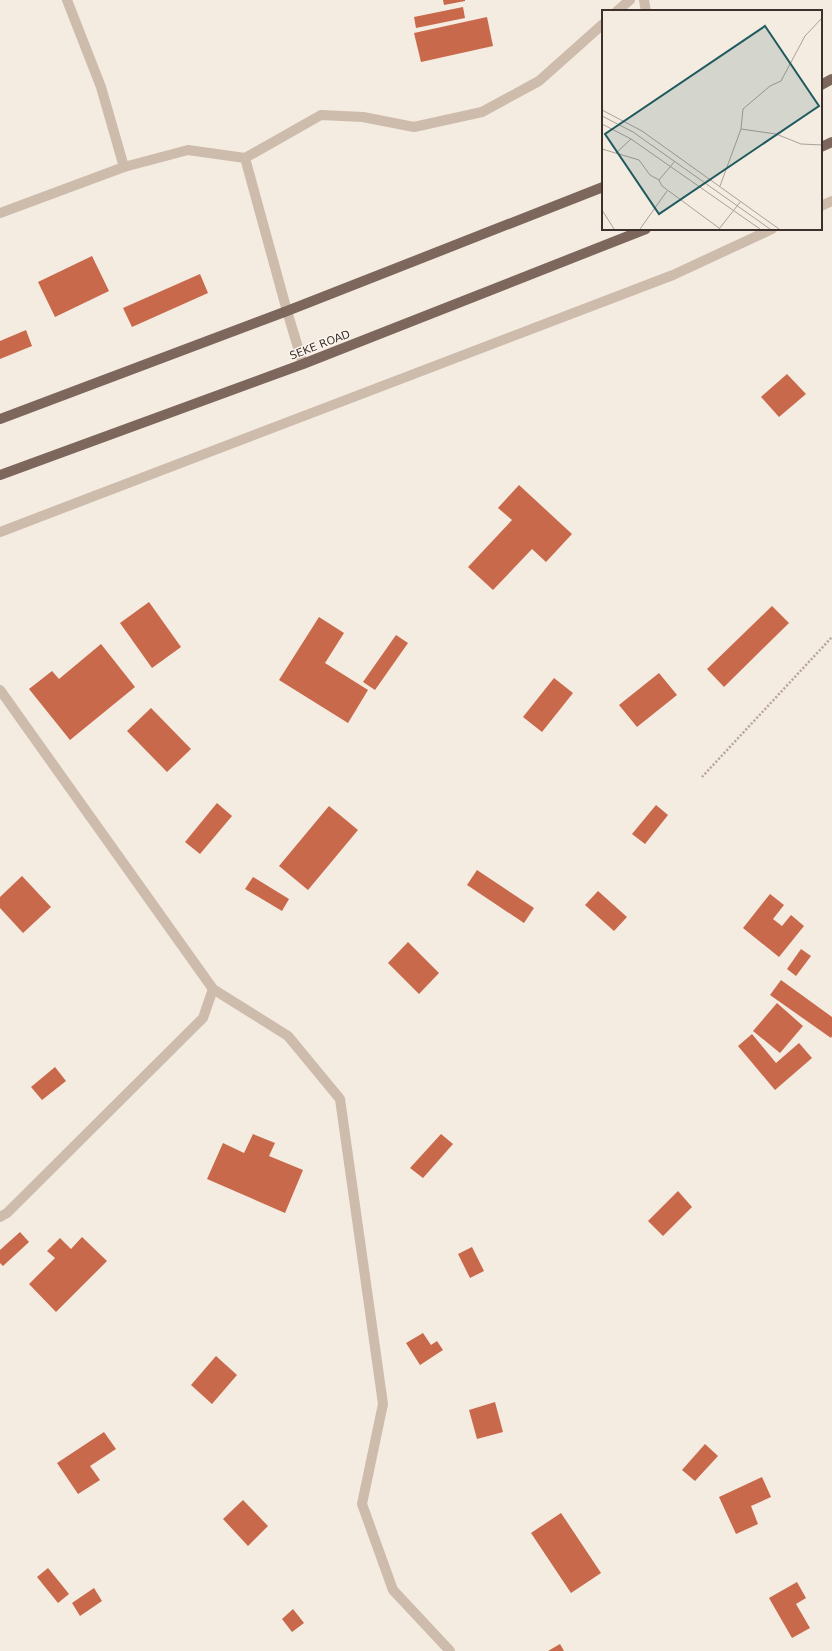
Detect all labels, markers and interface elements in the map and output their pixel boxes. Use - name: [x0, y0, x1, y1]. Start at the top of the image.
- inset map: [602, 10, 822, 230]
- street label: SEKE ROAD: [288, 328, 352, 362]

